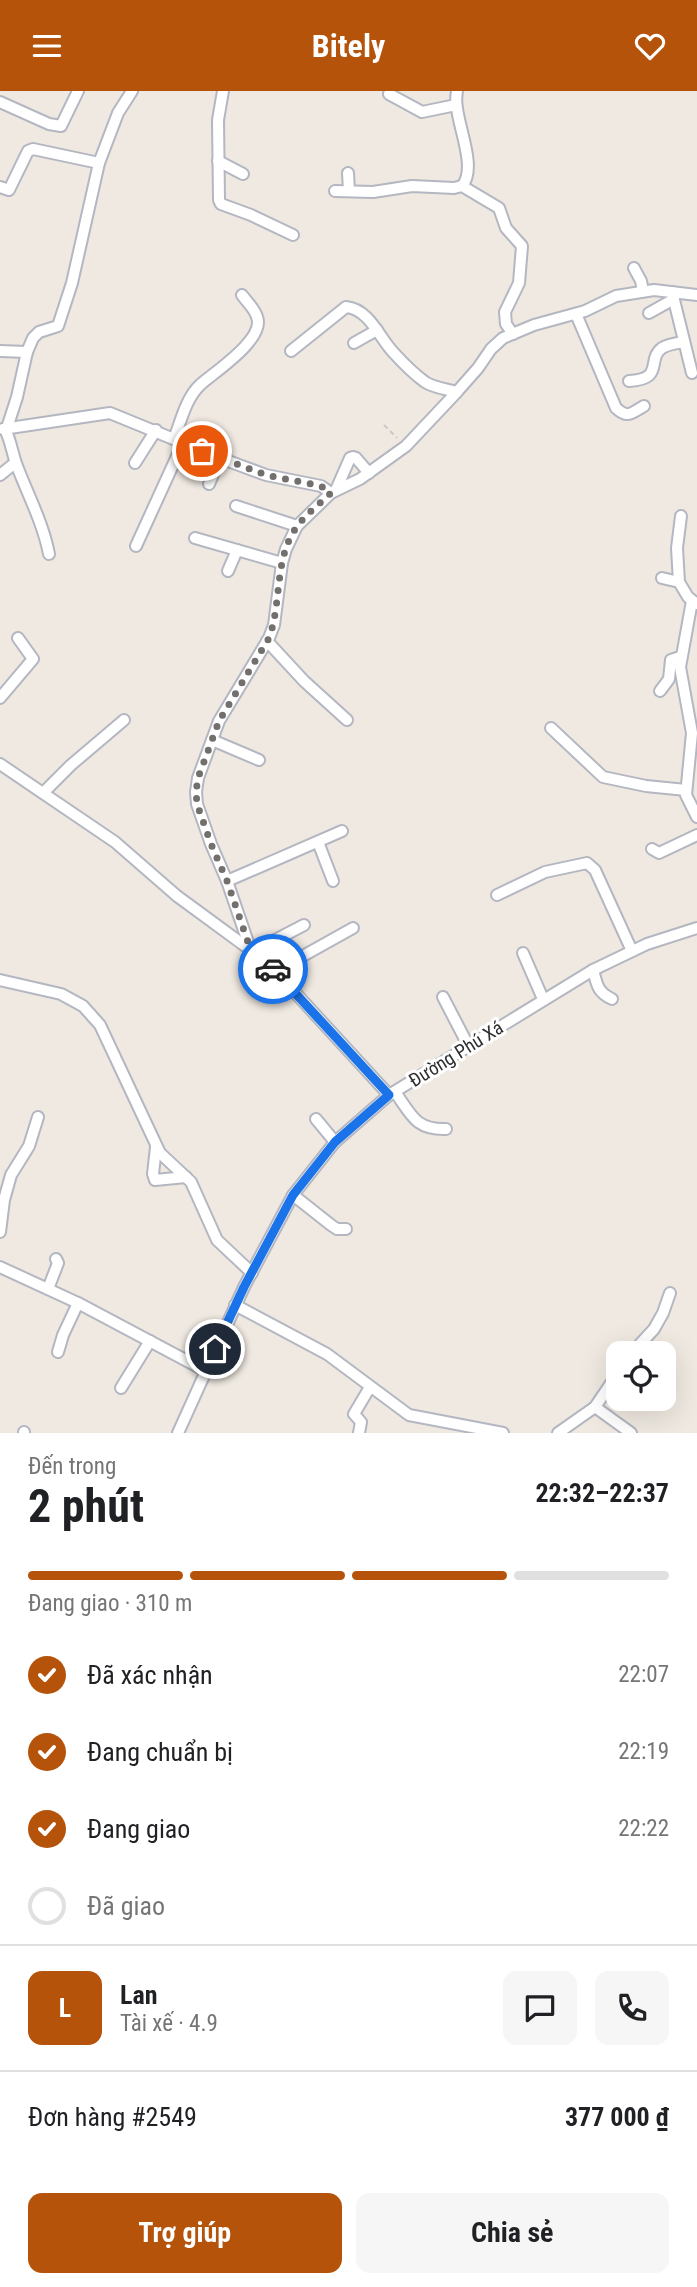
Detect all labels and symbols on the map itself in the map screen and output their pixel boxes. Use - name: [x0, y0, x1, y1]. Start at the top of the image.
- pin: [172, 421, 232, 481]
- courier: [238, 934, 308, 1004]
- street label: Đường Phú Xá: [405, 1016, 507, 1092]
- pin: [185, 1319, 245, 1379]

